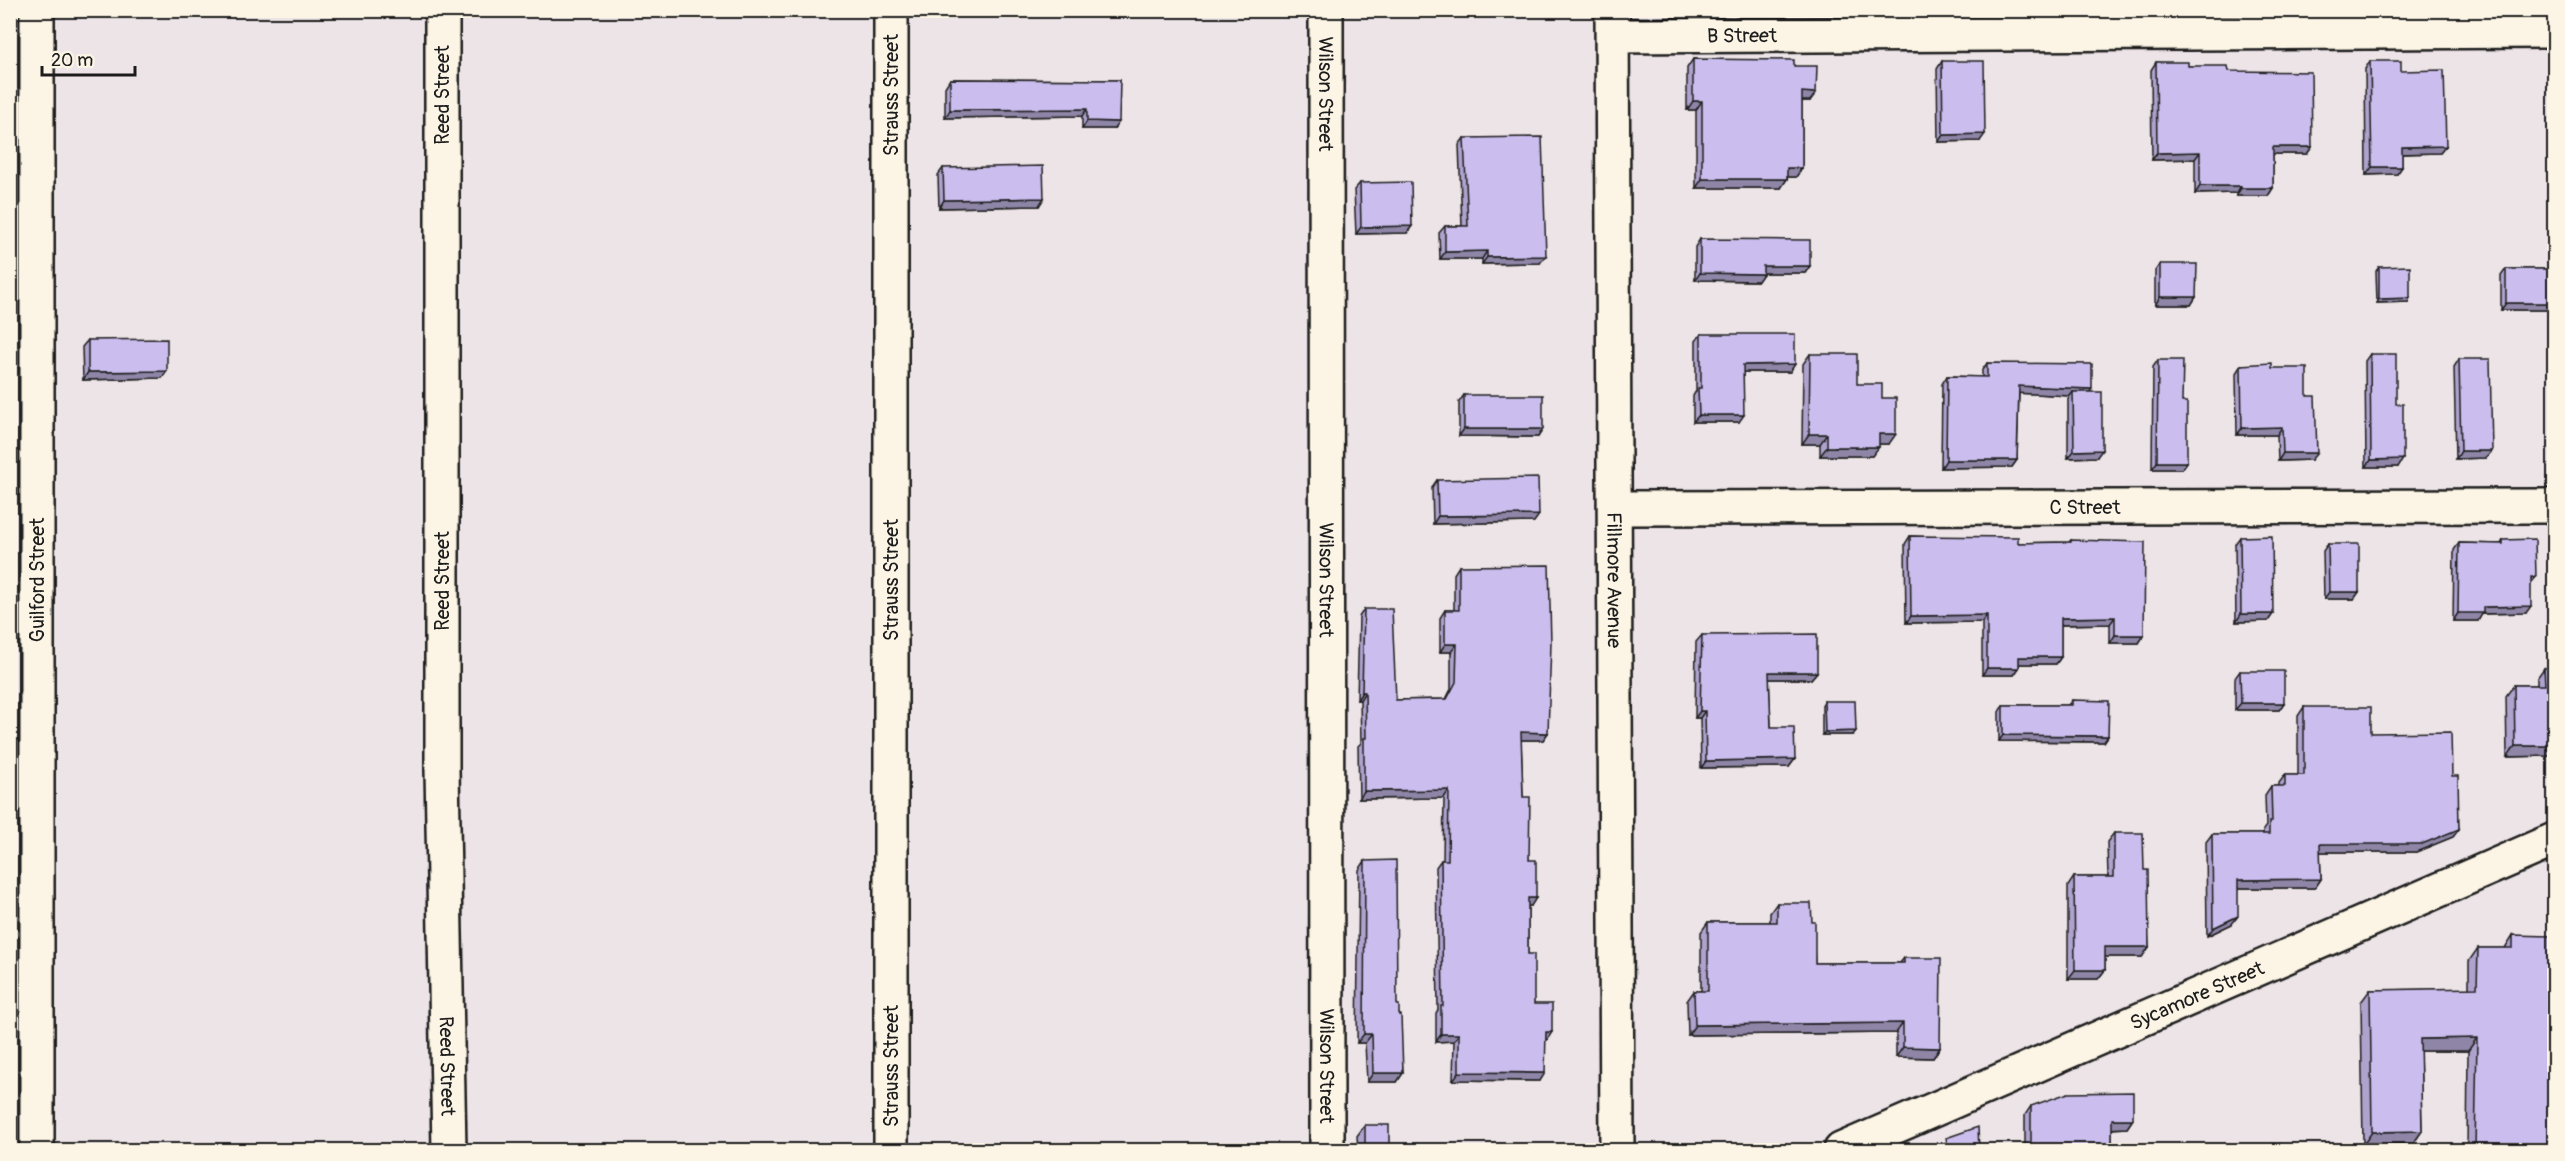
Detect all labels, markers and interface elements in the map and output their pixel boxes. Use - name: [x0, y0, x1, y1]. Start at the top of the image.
- street label: B Street: [1707, 23, 1778, 48]
- street label: Strauss Street: [879, 33, 904, 156]
- street label: Wilson Street: [1314, 37, 1339, 152]
- scale bar: [42, 39, 135, 77]
- street label: Reed Street: [430, 44, 455, 145]
- text: 20 m: [51, 49, 93, 72]
- street label: C Street: [2049, 494, 2121, 520]
- street label: Fillmore Avenue: [1602, 512, 1627, 648]
- street label: Guilford Street: [25, 517, 50, 642]
- street label: Strauss Street: [879, 518, 904, 641]
- street label: Wilson Street: [1314, 523, 1339, 638]
- street label: Reed Street: [430, 530, 455, 631]
- street label: Sycamore Street: [2126, 955, 2268, 1035]
- street label: Strauss Street: [879, 1004, 904, 1127]
- street label: Wilson Street: [1314, 1009, 1339, 1124]
- street label: Reed Street: [434, 1016, 461, 1117]

